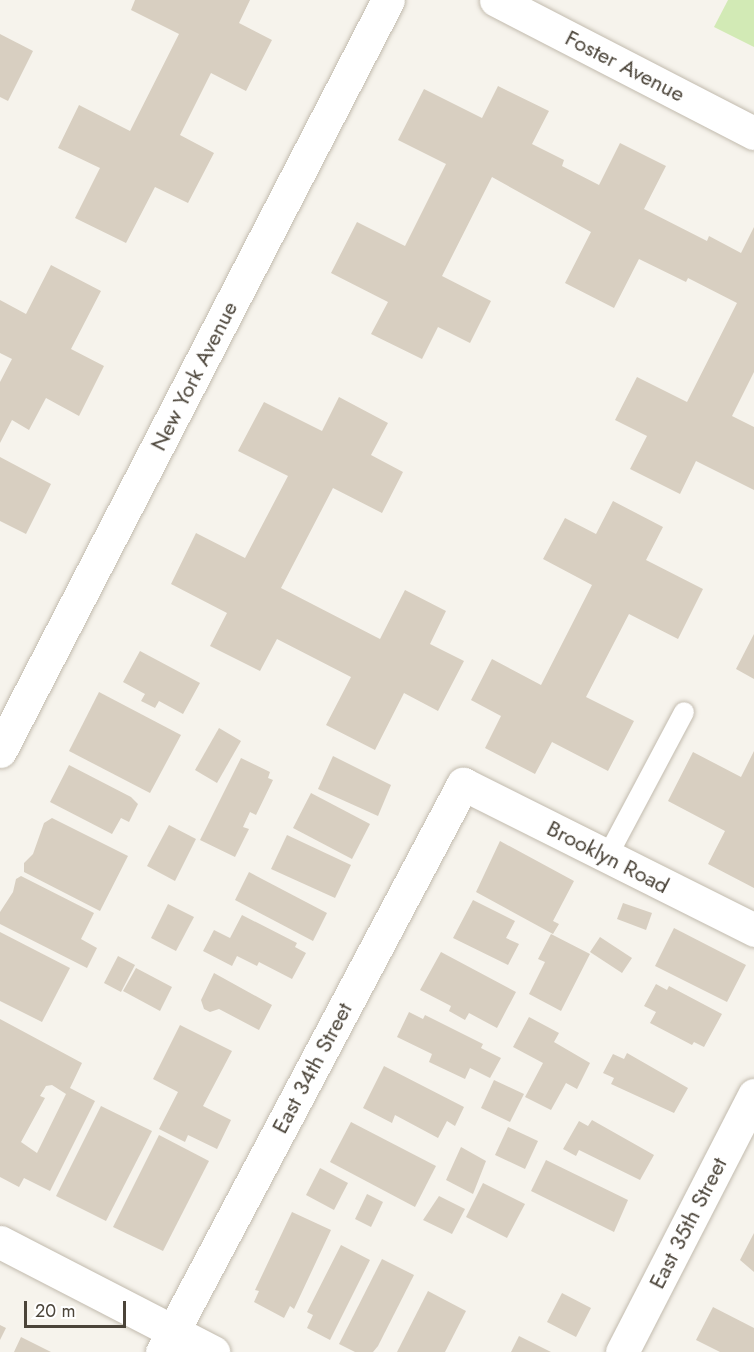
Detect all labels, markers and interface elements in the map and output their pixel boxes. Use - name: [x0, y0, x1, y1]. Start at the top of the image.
- street label: Foster Avenue: [561, 25, 689, 107]
- street label: New York Avenue: [145, 297, 243, 455]
- street label: Brooklyn Road: [543, 815, 673, 899]
- street label: East 34th Street: [266, 998, 358, 1138]
- street label: East 35th Street: [644, 1153, 732, 1293]
- scale bar: [27, 1289, 129, 1327]
- text: 20 m: [35, 1298, 75, 1324]

